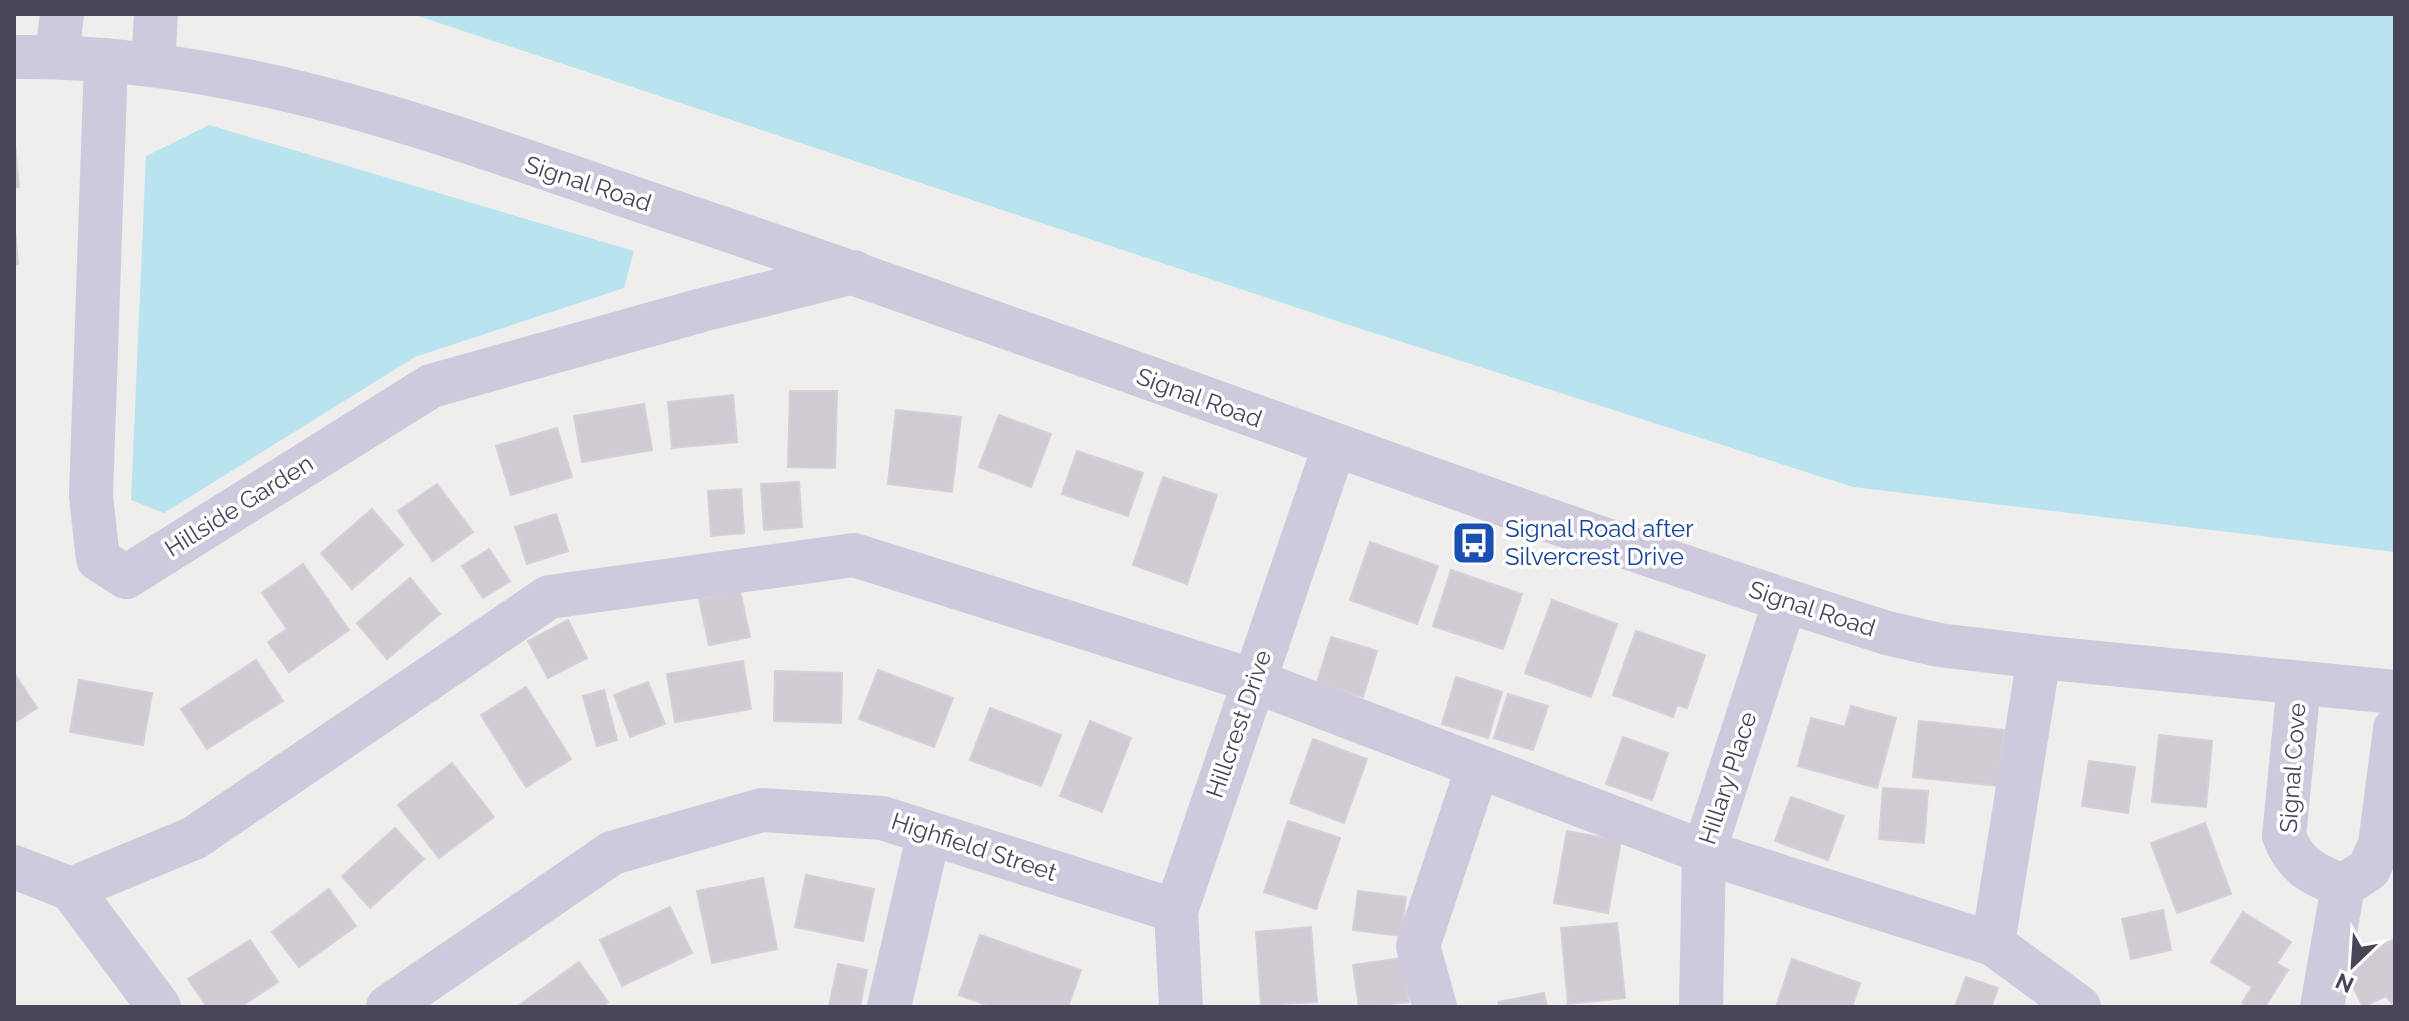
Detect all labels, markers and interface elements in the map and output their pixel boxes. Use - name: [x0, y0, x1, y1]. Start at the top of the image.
- street label: Signal Road: [521, 149, 655, 218]
- street label: Signal Road: [1133, 361, 1266, 434]
- street label: Hillside Garden: [159, 448, 318, 563]
- place label: Signal Road after Silvercrest Drive: [1505, 514, 1694, 571]
- bus stop icon: Signal Road after Silvercrest Drive: [1450, 519, 1498, 567]
- street label: Signal Road: [1745, 574, 1879, 643]
- street label: Hillcrest Drive: [1200, 646, 1277, 802]
- street label: Signal Cove: [2273, 702, 2312, 834]
- street label: Hillary Place: [1692, 708, 1763, 848]
- street label: Highfield Street: [888, 806, 1060, 887]
- north arrow: [2313, 925, 2393, 1005]
- text: N: [2331, 968, 2358, 998]

